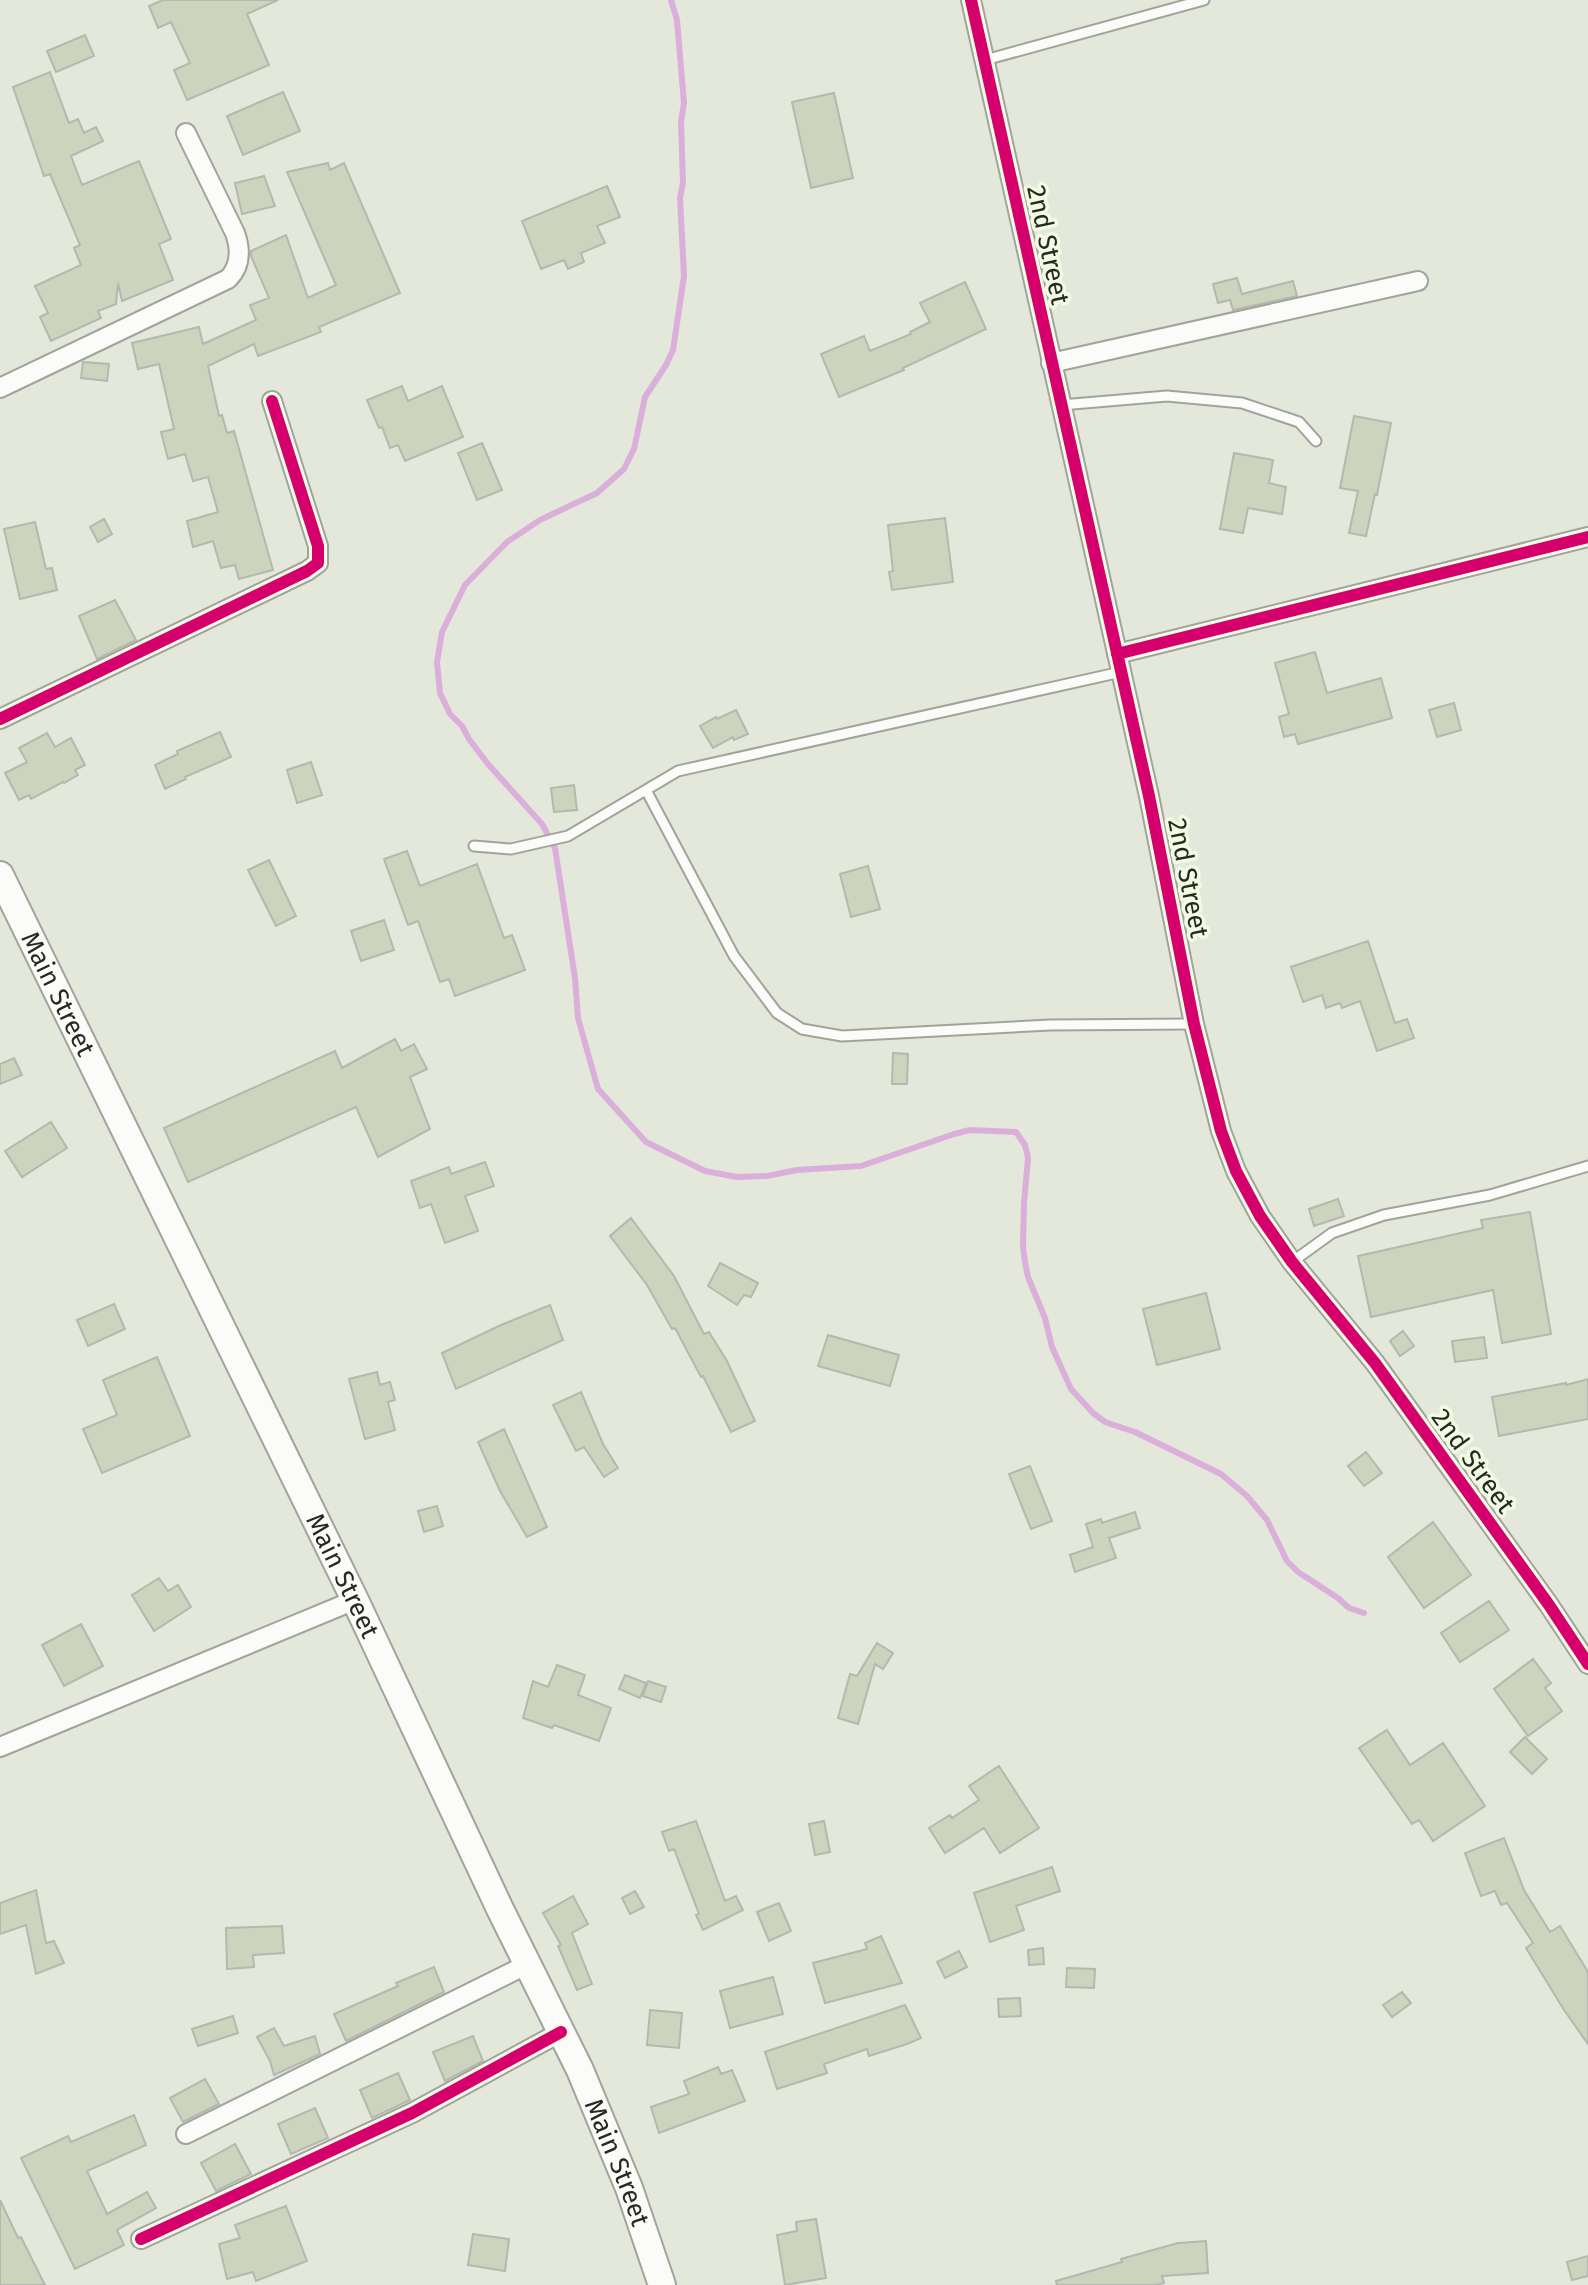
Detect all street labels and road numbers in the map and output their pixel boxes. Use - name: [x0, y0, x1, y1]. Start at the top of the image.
- street label: 2nd Street: [1020, 183, 1076, 308]
- street label: 2nd Street: [1161, 816, 1215, 941]
- street label: Main Street: [15, 926, 102, 1061]
- street label: 2nd Street: [1425, 1403, 1521, 1520]
- street label: Main Street: [300, 1508, 386, 1643]
- street label: Main Street: [578, 2094, 656, 2231]

